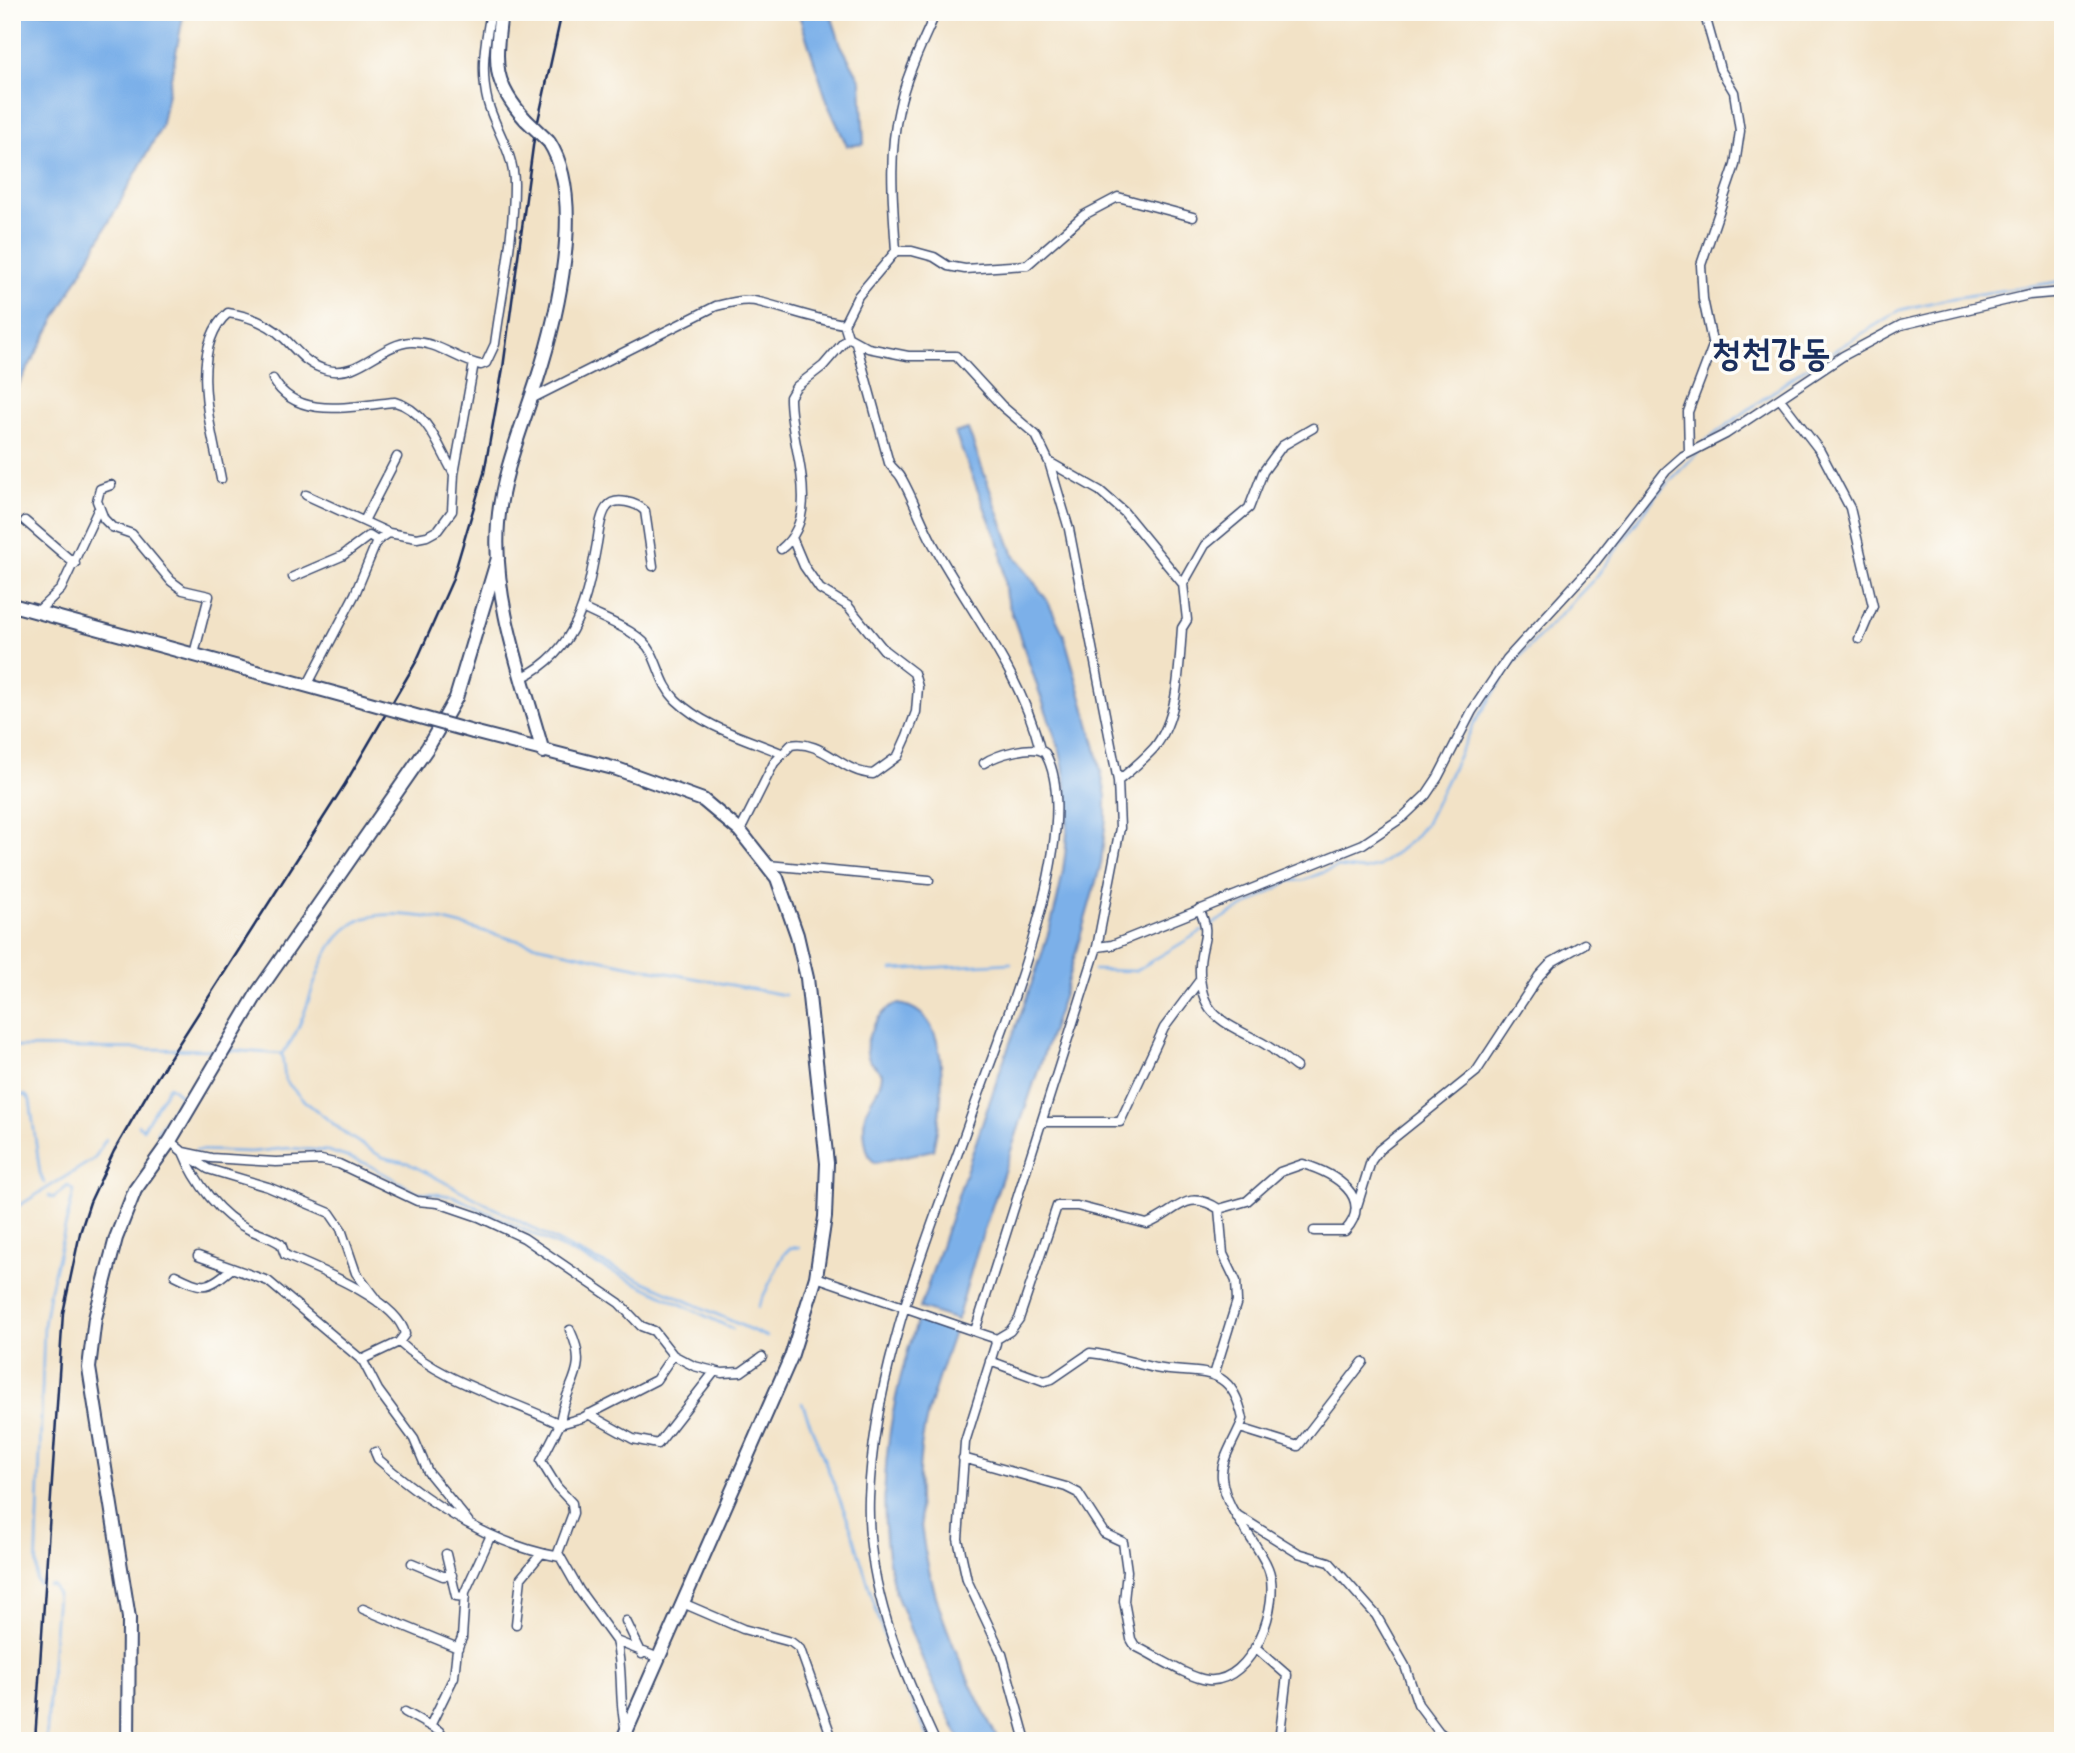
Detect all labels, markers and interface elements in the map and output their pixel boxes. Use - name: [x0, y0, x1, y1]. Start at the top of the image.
- district label: 청천강동: [1711, 329, 1831, 376]

